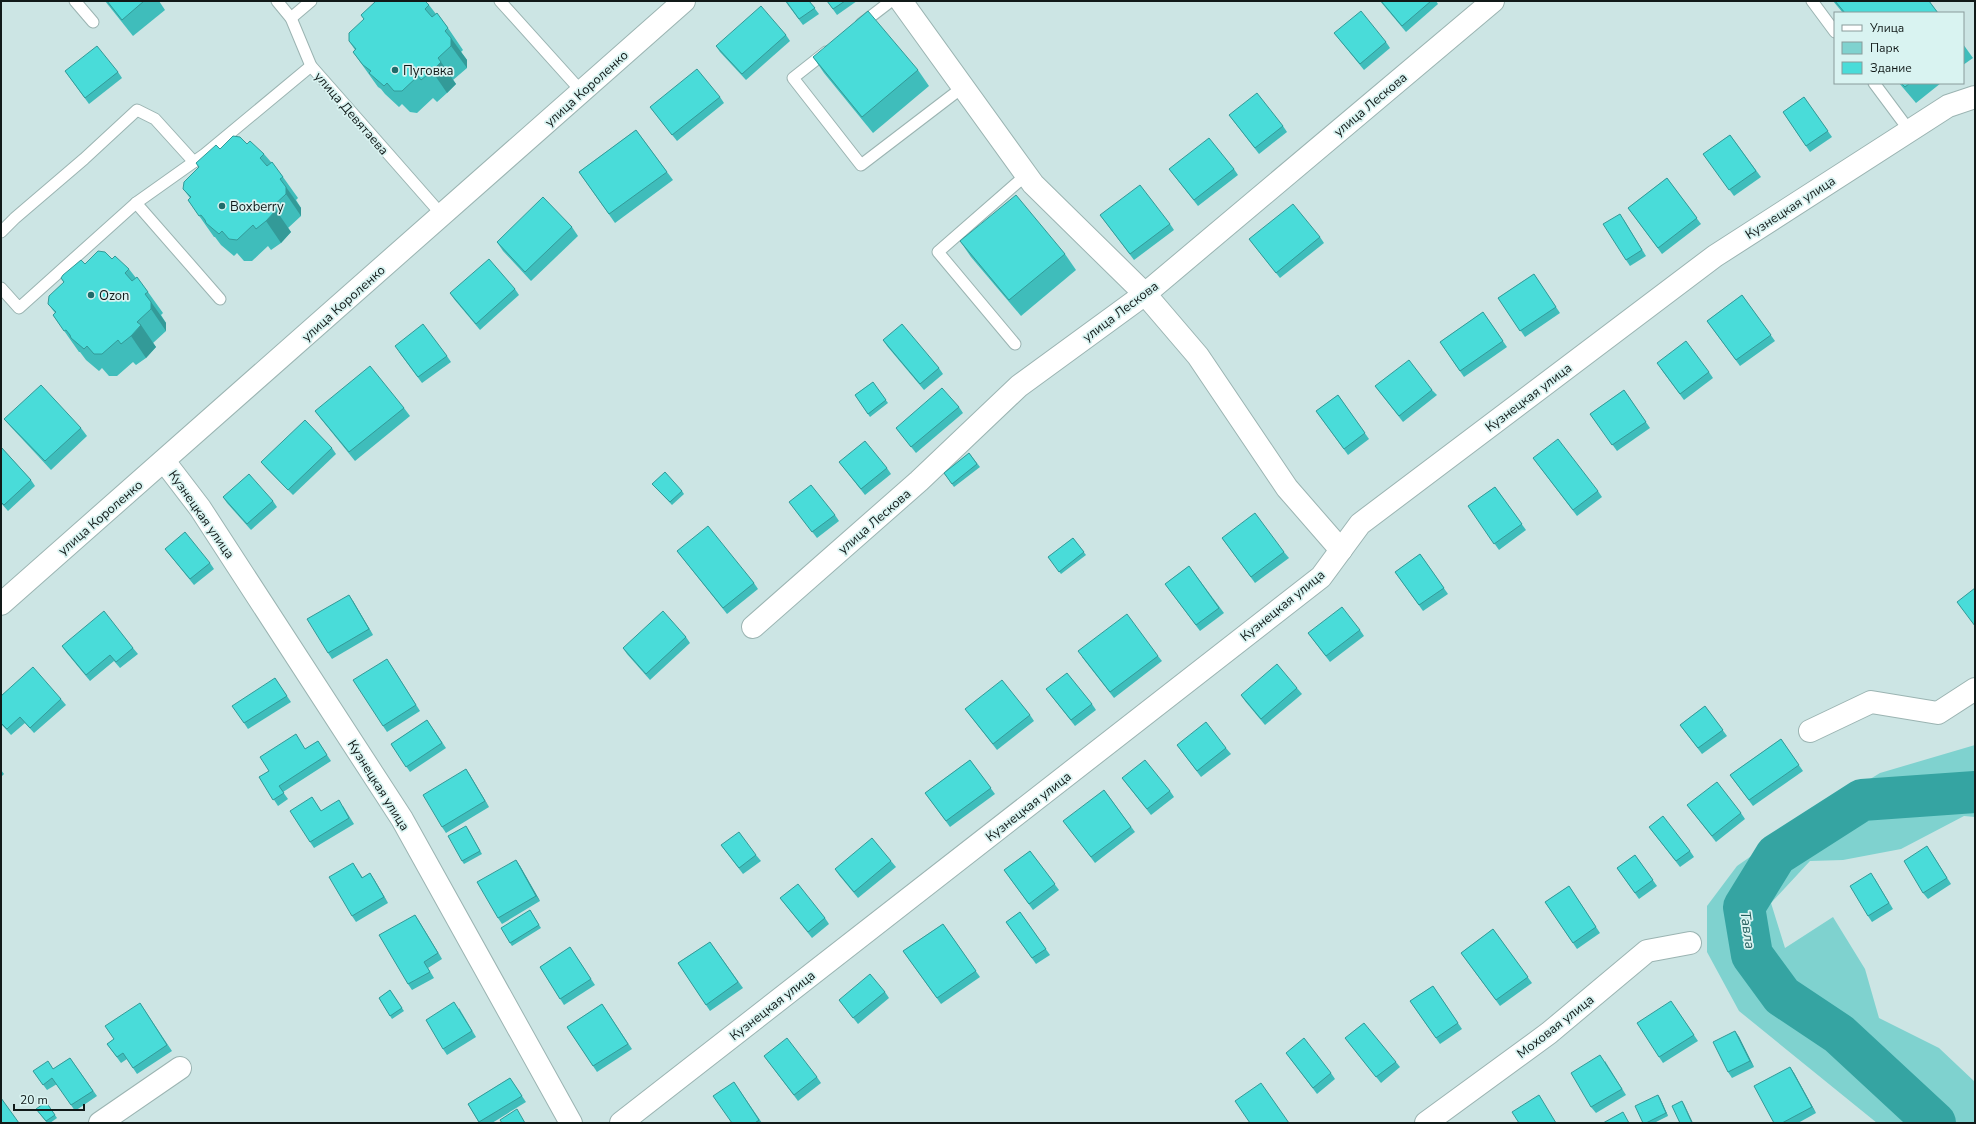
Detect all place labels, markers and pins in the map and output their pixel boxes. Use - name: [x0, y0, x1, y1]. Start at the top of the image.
- place label: Пуговка: [403, 62, 454, 80]
- marker: Пуговка: [390, 65, 400, 75]
- place label: Boxberry: [230, 198, 284, 216]
- marker: Boxberry: [217, 201, 227, 211]
- place label: Ozon: [99, 287, 129, 305]
- marker: Ozon: [86, 290, 96, 300]

